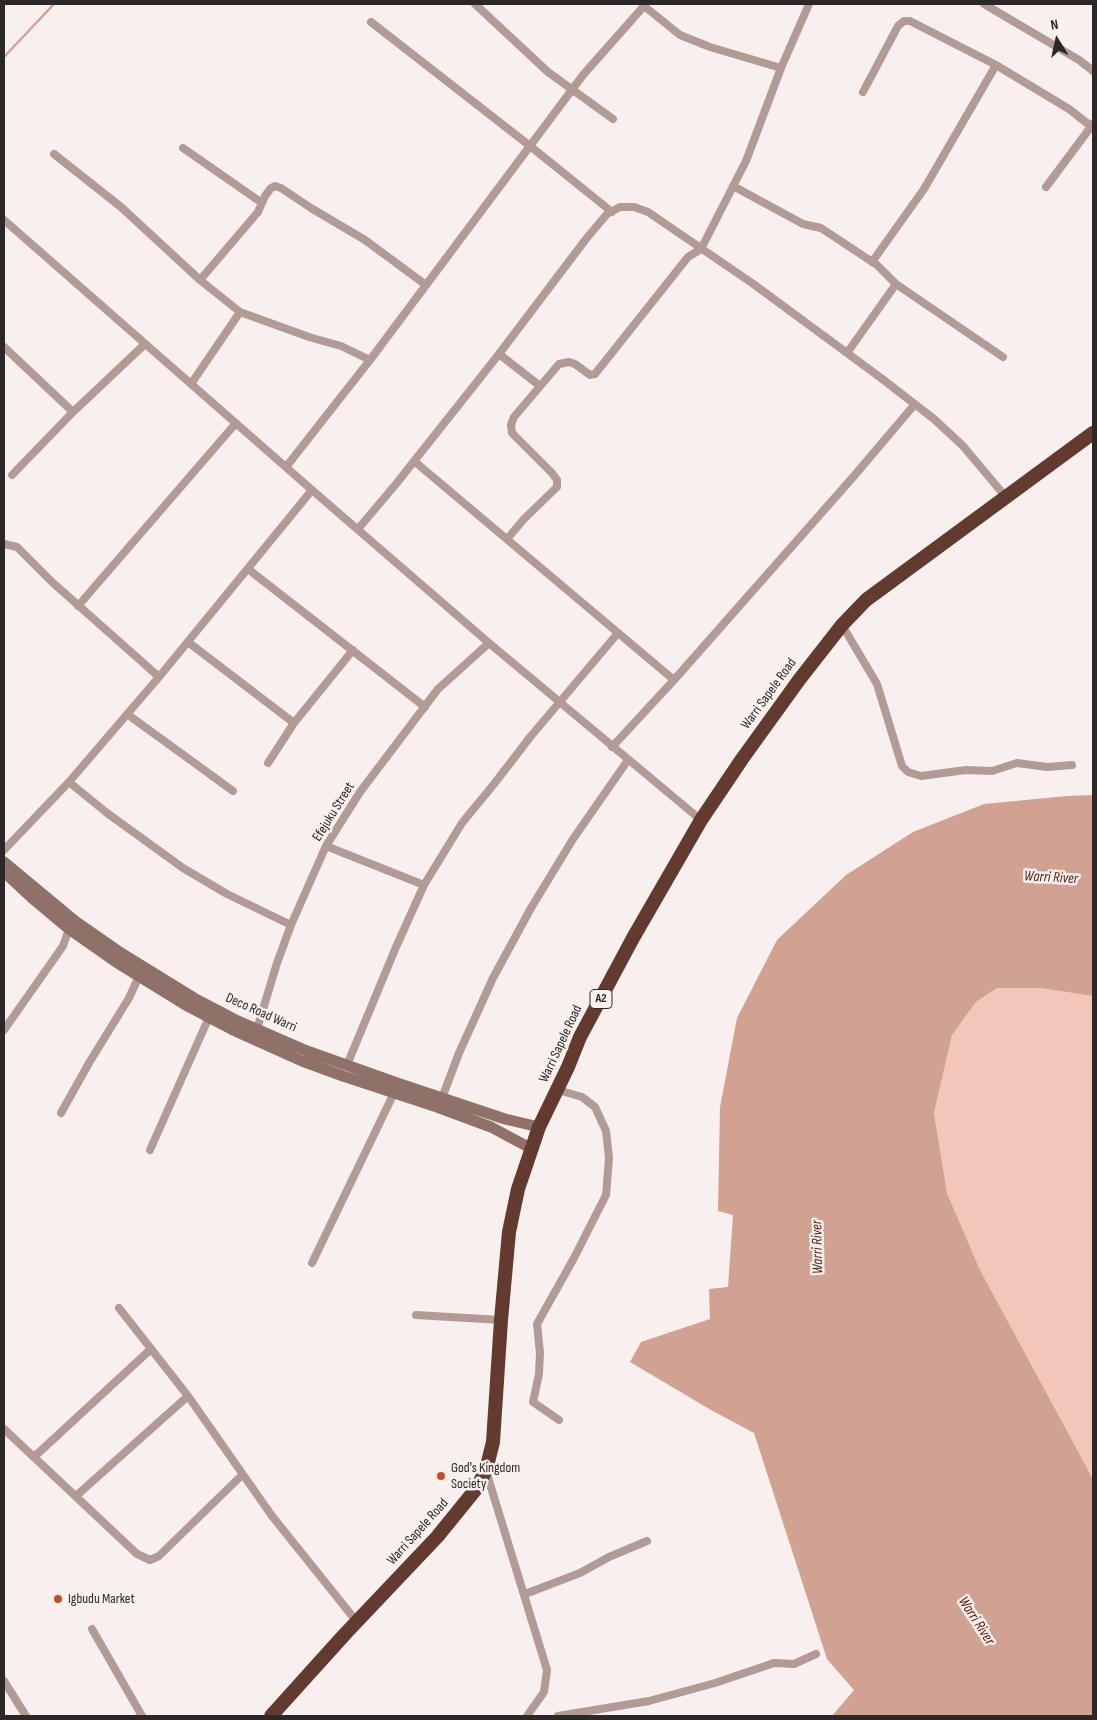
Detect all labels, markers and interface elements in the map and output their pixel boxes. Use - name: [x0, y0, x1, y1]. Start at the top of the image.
- north arrow: [1032, 15, 1082, 65]
- text: N: [1049, 16, 1059, 34]
- street label: Warri Sapele Road: [738, 655, 800, 733]
- street label: Efejuku Street: [309, 779, 359, 845]
- water label: Warri River: [1024, 868, 1078, 888]
- street label: Deco Road Warri: [223, 990, 299, 1036]
- road number: A2: [590, 990, 612, 1009]
- street label: Warri Sapele Road: [536, 1003, 586, 1085]
- water label: Warri River: [809, 1220, 827, 1274]
- place label: God's Kingdom Society: [451, 1460, 520, 1492]
- marker: God's Kingdom Society: [435, 1470, 447, 1482]
- street label: Warri Sapele Road: [384, 1495, 452, 1569]
- place label: Igbudu Market: [68, 1591, 135, 1607]
- marker: Igbudu Market: [52, 1593, 64, 1605]
- water label: Warri River: [954, 1593, 998, 1649]

